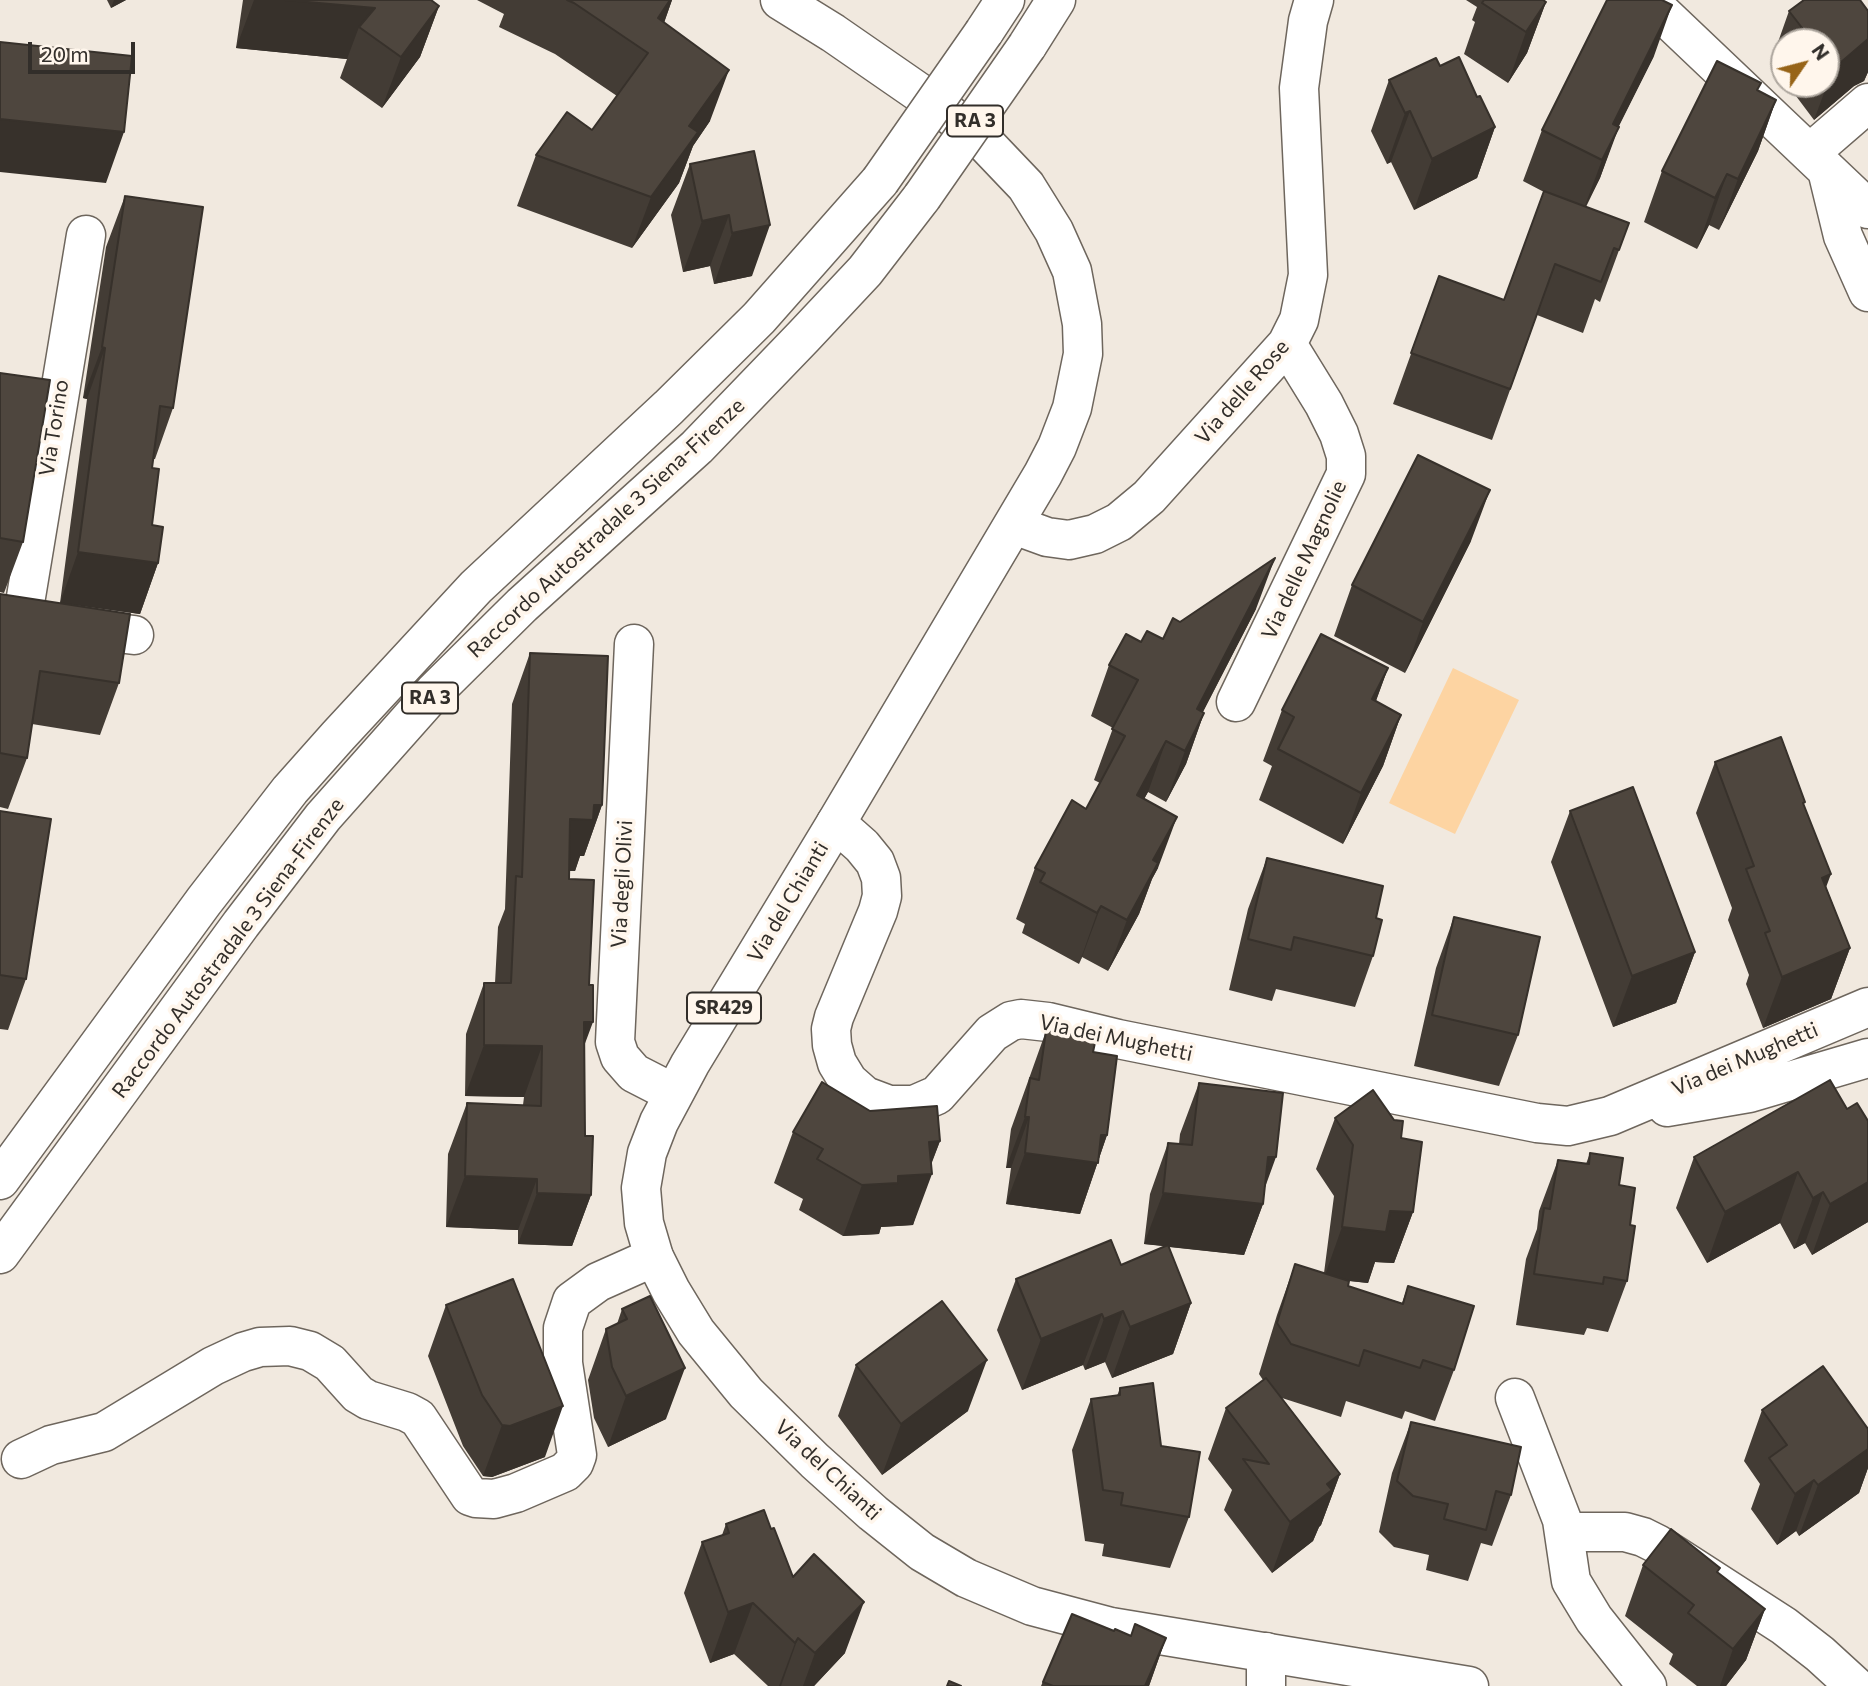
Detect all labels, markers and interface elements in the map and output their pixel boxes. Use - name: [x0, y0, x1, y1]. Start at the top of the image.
- scale bar: [32, 28, 138, 72]
- north arrow: [1770, 28, 1840, 98]
- text: N: [1807, 39, 1834, 64]
- text: 20 m: [41, 41, 89, 66]
- road number: RA 3: [947, 105, 1003, 136]
- street label: Via delle Rose: [1190, 335, 1294, 449]
- street label: Via Torino: [34, 378, 74, 478]
- street label: Raccordo Autostradale 3 Siena-Firenze: [462, 393, 750, 663]
- street label: Via delle Magnolie: [1256, 477, 1352, 643]
- road number: RA 3: [402, 682, 458, 713]
- street label: Raccordo Autostradale 3 Siena-Firenze: [107, 793, 349, 1103]
- street label: Via degli Olivi: [606, 819, 638, 949]
- street label: Via del Chianti: [742, 837, 834, 967]
- road number: SR429: [687, 992, 761, 1024]
- street label: Via dei Mughetti: [1037, 1009, 1195, 1067]
- street label: Via dei Mughetti: [1668, 1017, 1822, 1101]
- street label: Via del Chianti: [770, 1414, 886, 1526]

